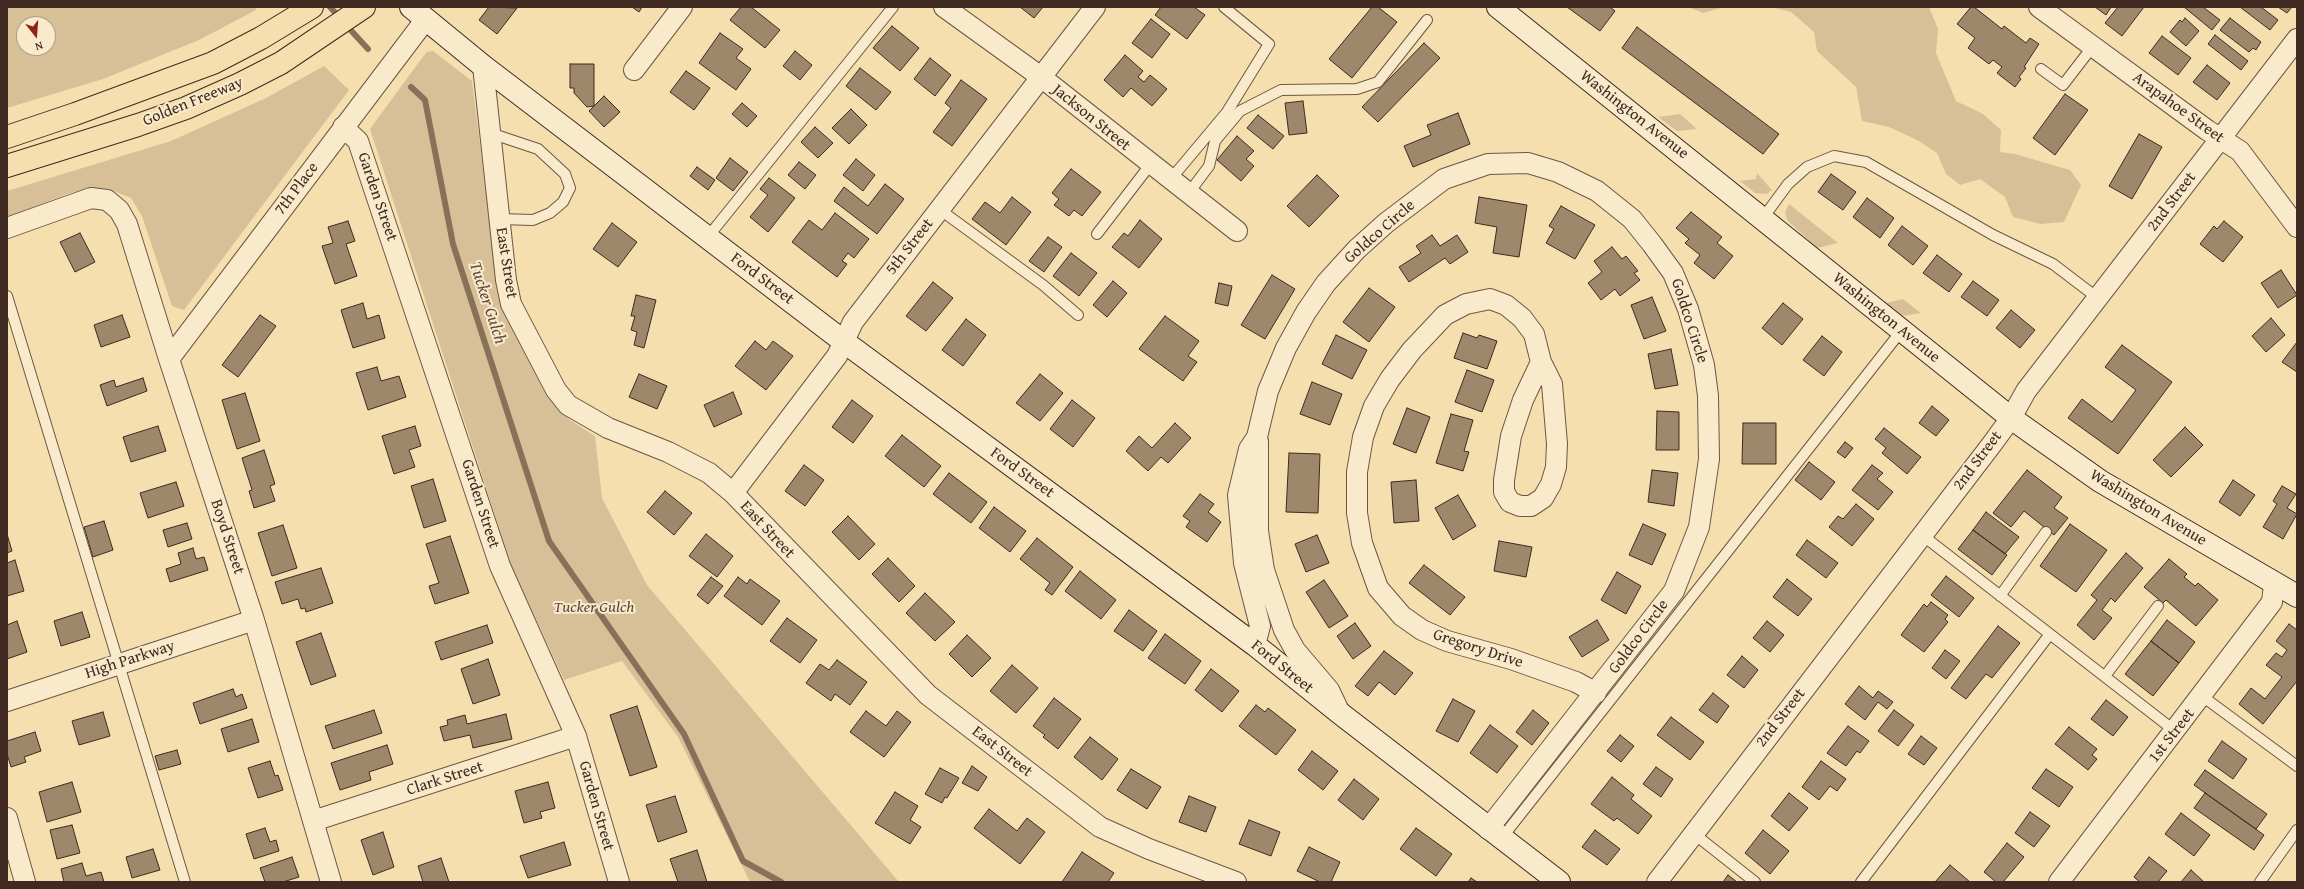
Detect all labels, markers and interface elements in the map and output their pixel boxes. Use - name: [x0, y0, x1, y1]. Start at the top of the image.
- north arrow: [16, 16, 56, 56]
- text: N: [33, 38, 45, 55]
- street label: Washington Avenue: [1576, 67, 1692, 163]
- street label: Arapahoe Street: [2128, 68, 2228, 148]
- street label: Golden Freeway: [140, 73, 246, 131]
- street label: Jackson Street: [1048, 81, 1134, 155]
- street label: Garden Street: [353, 150, 401, 244]
- street label: 7th Place: [271, 159, 323, 219]
- street label: 2nd Street: [2144, 169, 2200, 235]
- street label: Goldco Circle: [1341, 196, 1419, 268]
- street label: 5th Street: [882, 215, 938, 279]
- street label: East Street: [491, 226, 521, 300]
- street label: Ford Street: [727, 249, 797, 309]
- water label: Tucker Gulch: [464, 259, 510, 347]
- street label: Washington Avenue: [1828, 269, 1944, 367]
- street label: Goldco Circle: [1666, 276, 1712, 366]
- street label: 2nd Street: [1950, 428, 2006, 494]
- street label: Ford Street: [986, 443, 1058, 503]
- street label: Garden Street: [457, 457, 503, 551]
- street label: Washington Avenue: [2086, 466, 2210, 550]
- street label: Boyd Street: [206, 497, 248, 577]
- street label: East Street: [736, 497, 798, 563]
- street label: Goldco Circle: [1605, 596, 1673, 678]
- park label: Tucker Gulch: [554, 598, 634, 618]
- street label: Gregory Drive: [1431, 625, 1525, 673]
- street label: High Parkway: [83, 636, 177, 684]
- street label: Ford Street: [1247, 636, 1317, 698]
- street label: 2nd Street: [1752, 685, 1810, 751]
- street label: 1st Street: [2145, 705, 2199, 767]
- street label: East Street: [968, 722, 1036, 782]
- street label: Clark Street: [404, 758, 486, 800]
- street label: Garden Street: [574, 759, 618, 853]

